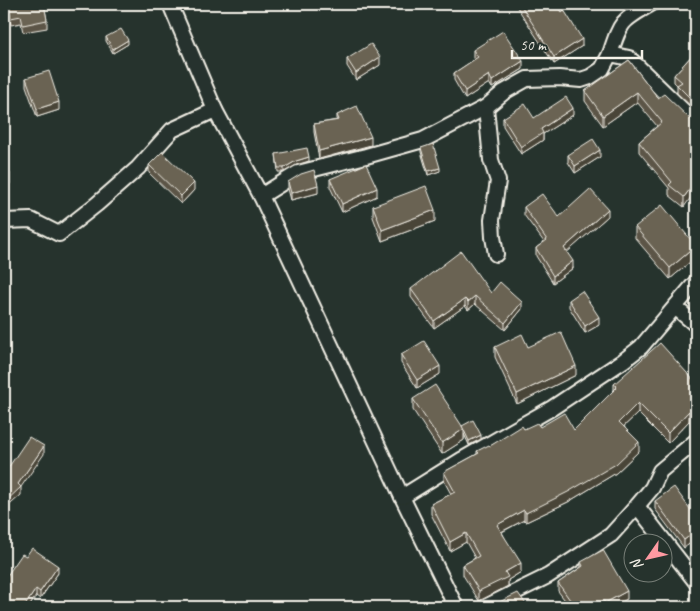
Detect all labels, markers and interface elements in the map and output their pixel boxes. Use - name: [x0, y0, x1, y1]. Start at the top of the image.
- scale bar: [512, 28, 642, 60]
- text: 50 m: [520, 36, 547, 55]
- north arrow: [622, 534, 672, 584]
- text: N: [627, 555, 647, 573]

